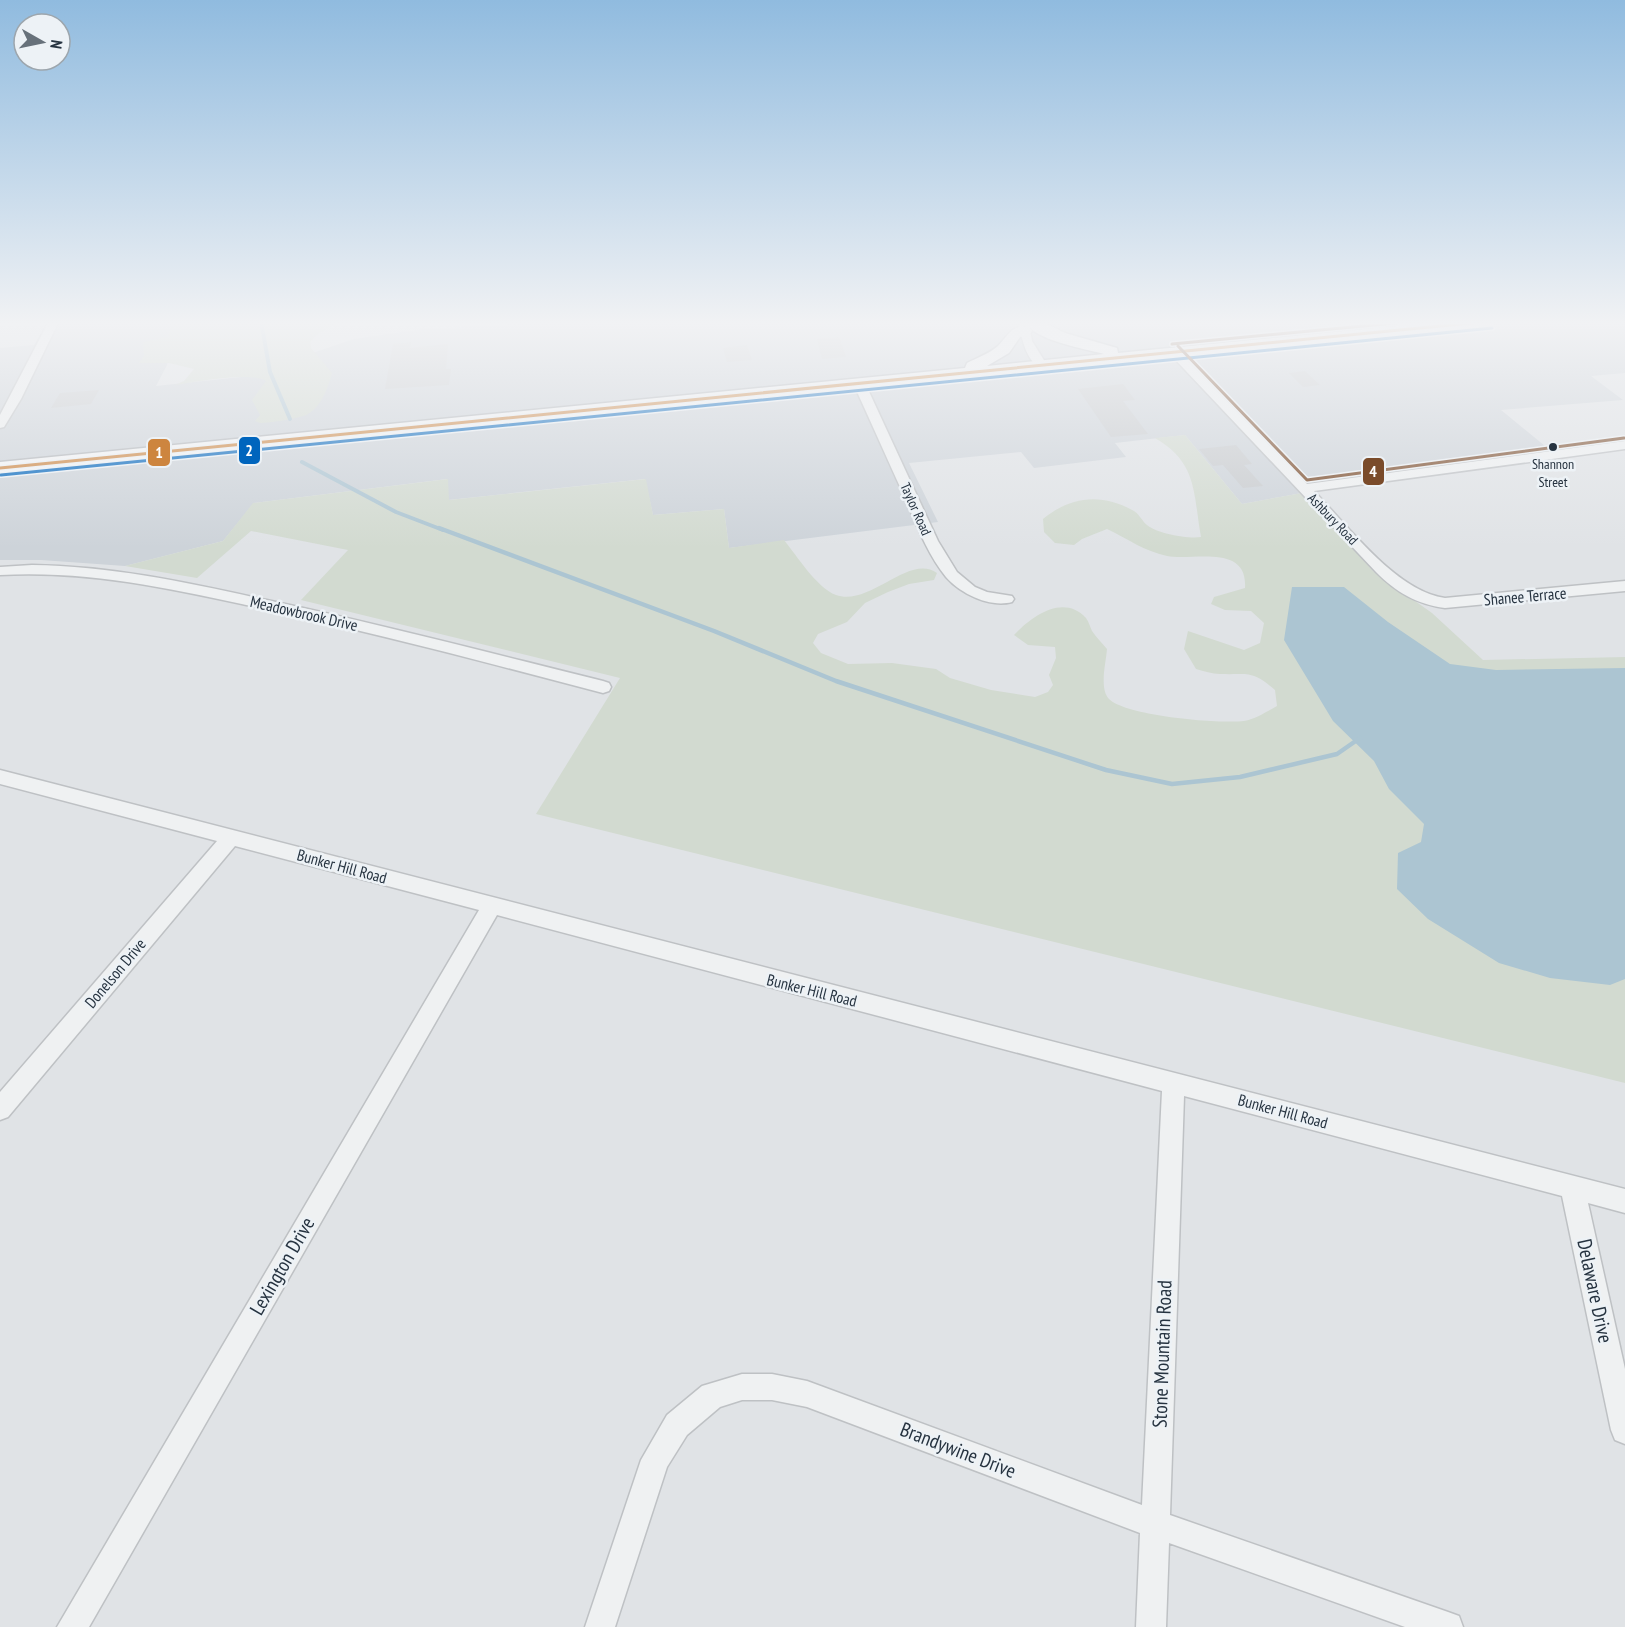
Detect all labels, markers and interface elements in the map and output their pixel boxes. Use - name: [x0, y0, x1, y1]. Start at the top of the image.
- north arrow: [12, 12, 72, 72]
- text: N: [46, 39, 67, 50]
- line badge: 2: [238, 436, 261, 465]
- line badge: 1: [147, 438, 171, 467]
- text: 2: [245, 440, 253, 460]
- marker: Shannon Street: [1547, 441, 1559, 453]
- text: 1: [155, 442, 163, 462]
- place label: Shannon Street: [1532, 455, 1574, 491]
- line badge: 4: [1362, 457, 1385, 486]
- text: 4: [1369, 461, 1377, 481]
- street label: Taylor Road: [896, 480, 936, 538]
- street label: Ashbury Road: [1304, 489, 1362, 549]
- street label: Shanee Terrace: [1483, 582, 1567, 610]
- street label: Meadowbrook Drive: [248, 591, 360, 635]
- street label: Bunker Hill Road: [295, 844, 389, 888]
- street label: Donelson Drive: [80, 934, 150, 1012]
- street label: Bunker Hill Road: [765, 969, 859, 1011]
- street label: Bunker Hill Road: [1236, 1089, 1330, 1133]
- street label: Lexington Drive: [244, 1212, 320, 1320]
- street label: Delaware Drive: [1571, 1237, 1619, 1345]
- street label: Stone Mountain Road: [1146, 1280, 1178, 1428]
- street label: Brandywine Drive: [896, 1416, 1020, 1484]

